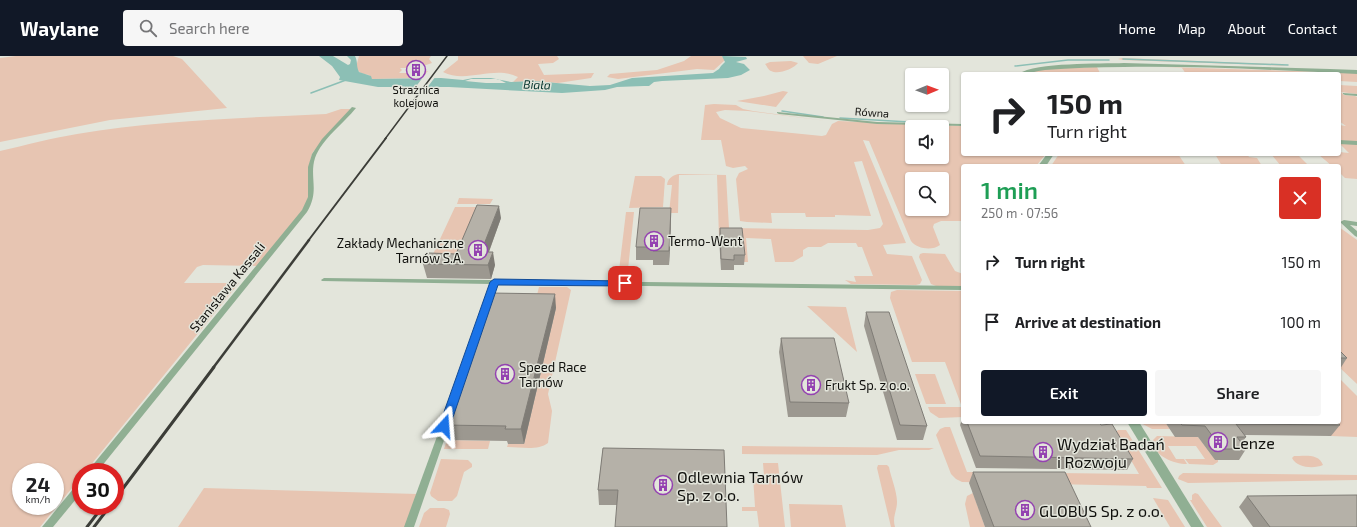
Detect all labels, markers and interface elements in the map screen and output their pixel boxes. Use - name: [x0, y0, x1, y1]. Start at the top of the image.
- search box: [123, 10, 403, 46]
- text: Waylane: [20, 17, 99, 40]
- icon: search: [137, 17, 159, 39]
- text: Search here: [169, 19, 250, 37]
- text: Home: [1119, 20, 1156, 37]
- text: Map: [1178, 20, 1206, 37]
- text: About: [1228, 20, 1266, 37]
- text: Contact: [1288, 20, 1337, 37]
- building icon: Strażnica kolejowa: [405, 59, 427, 81]
- north arrow: [905, 68, 949, 112]
- map controls: [905, 68, 949, 216]
- water label: Biała: [523, 77, 551, 91]
- place label: Strażnica kolejowa: [393, 83, 439, 110]
- text: 150 m: [1047, 86, 1123, 120]
- icon: right: [981, 88, 1033, 140]
- street label: Równa: [854, 104, 890, 120]
- button: sound: [905, 120, 949, 164]
- text: Turn right: [1047, 120, 1127, 142]
- button: search: [905, 172, 949, 216]
- text: 1 min: [981, 175, 1038, 204]
- button: close: [1279, 177, 1321, 219]
- text: 250 m · 07:56: [981, 205, 1058, 221]
- building icon: Termo-Went: [643, 230, 665, 252]
- place label: Termo-Went: [668, 233, 742, 249]
- place label: Zakłady Mechaniczne Tarnów S.A.: [337, 235, 464, 266]
- street label: Stanisława Kassali: [186, 239, 268, 335]
- building icon: Zakłady Mechaniczne Tarnów S.A.: [467, 239, 489, 261]
- icon: right: [981, 251, 1003, 273]
- text: Turn right: [1015, 253, 1085, 271]
- text: 150 m: [1281, 253, 1321, 271]
- pin: [608, 266, 642, 300]
- icon: arrive: [614, 272, 636, 294]
- icon: arrive: [981, 311, 1003, 333]
- text: Arrive at destination: [1015, 313, 1161, 331]
- text: 100 m: [1280, 313, 1321, 331]
- place label: Speed Race Tarnów: [519, 359, 587, 390]
- building icon: Speed Race Tarnów: [494, 363, 516, 385]
- button: Exit: [981, 370, 1147, 416]
- button: Share: [1155, 370, 1321, 416]
- building icon: Frukt Sp. z o.o.: [800, 374, 822, 396]
- place label: Frukt Sp. z o.o.: [825, 377, 910, 393]
- position arrow: [423, 405, 465, 447]
- building icon: Lenze: [1207, 431, 1229, 453]
- place label: Lenze: [1232, 433, 1275, 452]
- place label: Wydział Badań i Rozwoju: [1057, 434, 1165, 472]
- building icon: Wydział Badań i Rozwoju: [1032, 441, 1054, 463]
- speed limit sign: 30: [72, 463, 124, 515]
- place label: Odlewnia Tarnów Sp. z o.o.: [677, 467, 803, 504]
- text: 24: [26, 472, 50, 496]
- building icon: Odlewnia Tarnów Sp. z o.o.: [652, 474, 674, 496]
- text: km/h: [26, 493, 50, 505]
- building icon: GLOBUS Sp. z o.o.: [1014, 499, 1036, 521]
- place label: GLOBUS Sp. z o.o.: [1039, 501, 1164, 520]

